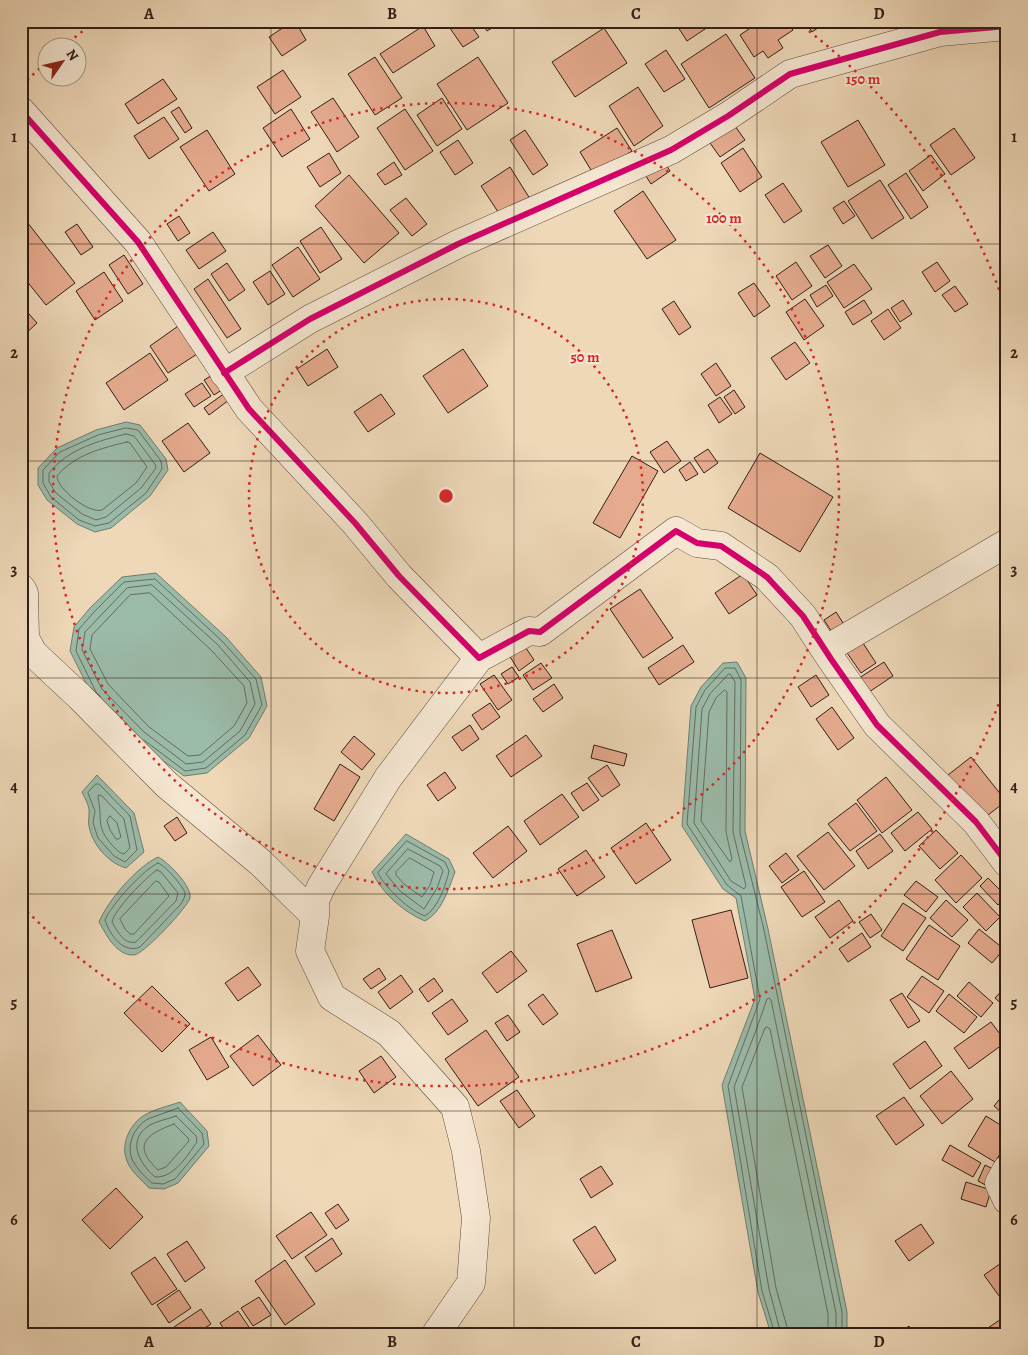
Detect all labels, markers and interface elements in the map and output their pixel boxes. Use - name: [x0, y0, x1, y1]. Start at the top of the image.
- text: A: [143, 3, 155, 25]
- text: B: [387, 3, 397, 25]
- text: C: [631, 3, 641, 25]
- text: D: [873, 3, 885, 25]
- north arrow: [38, 38, 88, 88]
- text: N: [62, 45, 83, 65]
- text: 150 m: [846, 69, 881, 89]
- text: 1: [11, 126, 17, 148]
- text: 1: [1011, 126, 1017, 148]
- text: 100 m: [706, 208, 742, 228]
- text: 2: [10, 342, 18, 364]
- text: 2: [1010, 342, 1018, 364]
- text: 50 m: [570, 347, 600, 367]
- centre of rings: [437, 487, 455, 505]
- text: 3: [11, 559, 18, 581]
- text: 3: [1011, 559, 1018, 581]
- text: 4: [10, 776, 18, 798]
- text: 4: [1010, 776, 1018, 798]
- text: 5: [11, 992, 18, 1014]
- text: 5: [1011, 992, 1018, 1014]
- text: 6: [10, 1209, 18, 1231]
- text: 6: [1010, 1209, 1018, 1231]
- text: A: [143, 1331, 155, 1353]
- text: B: [387, 1331, 397, 1353]
- text: C: [631, 1331, 641, 1353]
- text: D: [873, 1331, 885, 1353]

